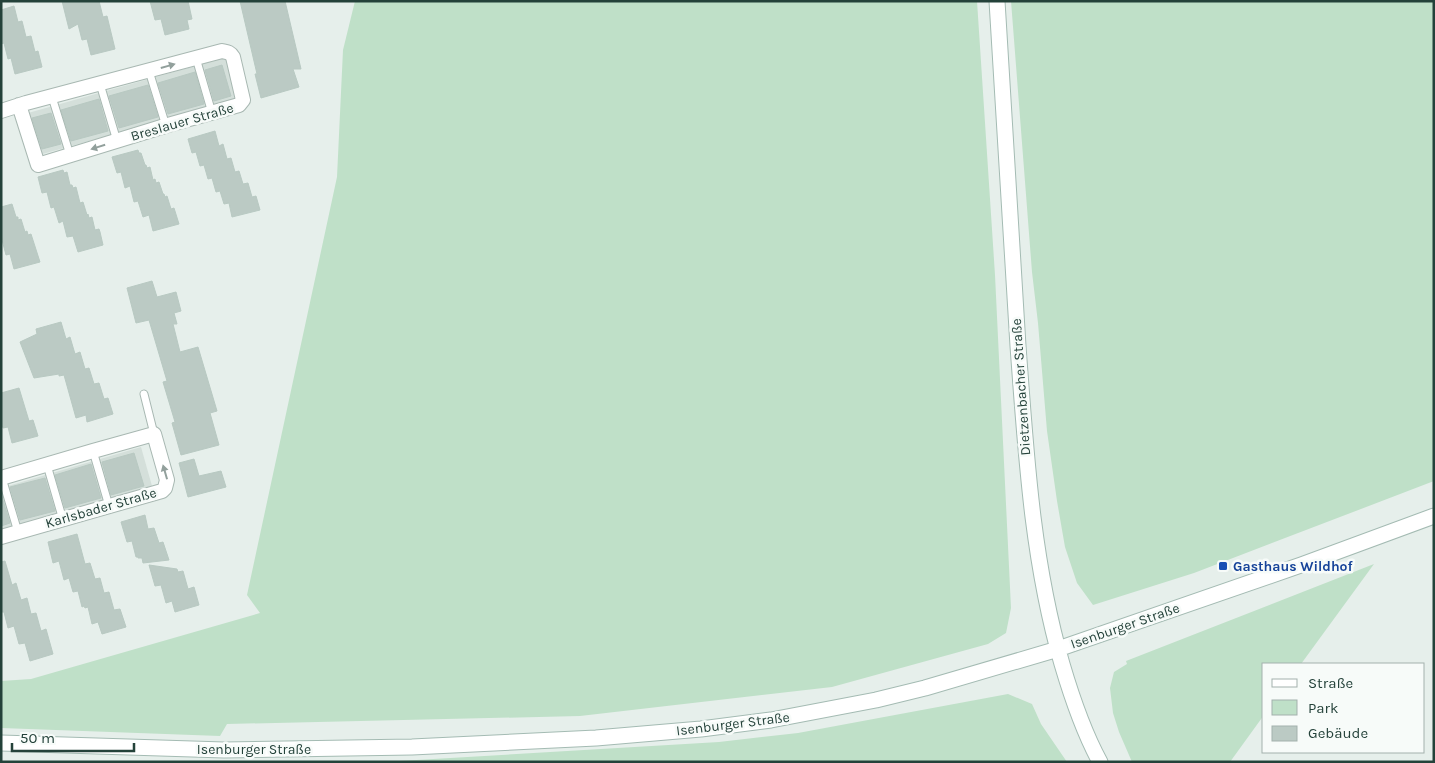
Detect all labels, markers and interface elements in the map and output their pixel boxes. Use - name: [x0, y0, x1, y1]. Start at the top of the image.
- one-way arrow: [161, 61, 176, 69]
- street label: Breslauer Straße: [129, 99, 235, 145]
- one-way arrow: [90, 143, 105, 151]
- street label: Dietzenbacher Straße: [1008, 318, 1034, 456]
- one-way arrow: [160, 464, 168, 479]
- street label: Karlsbader Straße: [44, 484, 158, 532]
- place label: Gasthaus Wildhof: [1233, 558, 1354, 575]
- marker: Gasthaus Wildhof: [1217, 560, 1229, 572]
- street label: Isenburger Straße: [1068, 599, 1182, 653]
- legend: [1262, 663, 1425, 753]
- text: Straße: [1308, 674, 1353, 692]
- text: Park: [1308, 699, 1338, 717]
- street label: Isenburger Straße: [675, 709, 791, 739]
- scale bar: [12, 720, 135, 752]
- text: Gebäude: [1308, 724, 1368, 742]
- text: 50 m: [20, 729, 55, 747]
- street label: Isenburger Straße: [197, 741, 311, 758]

